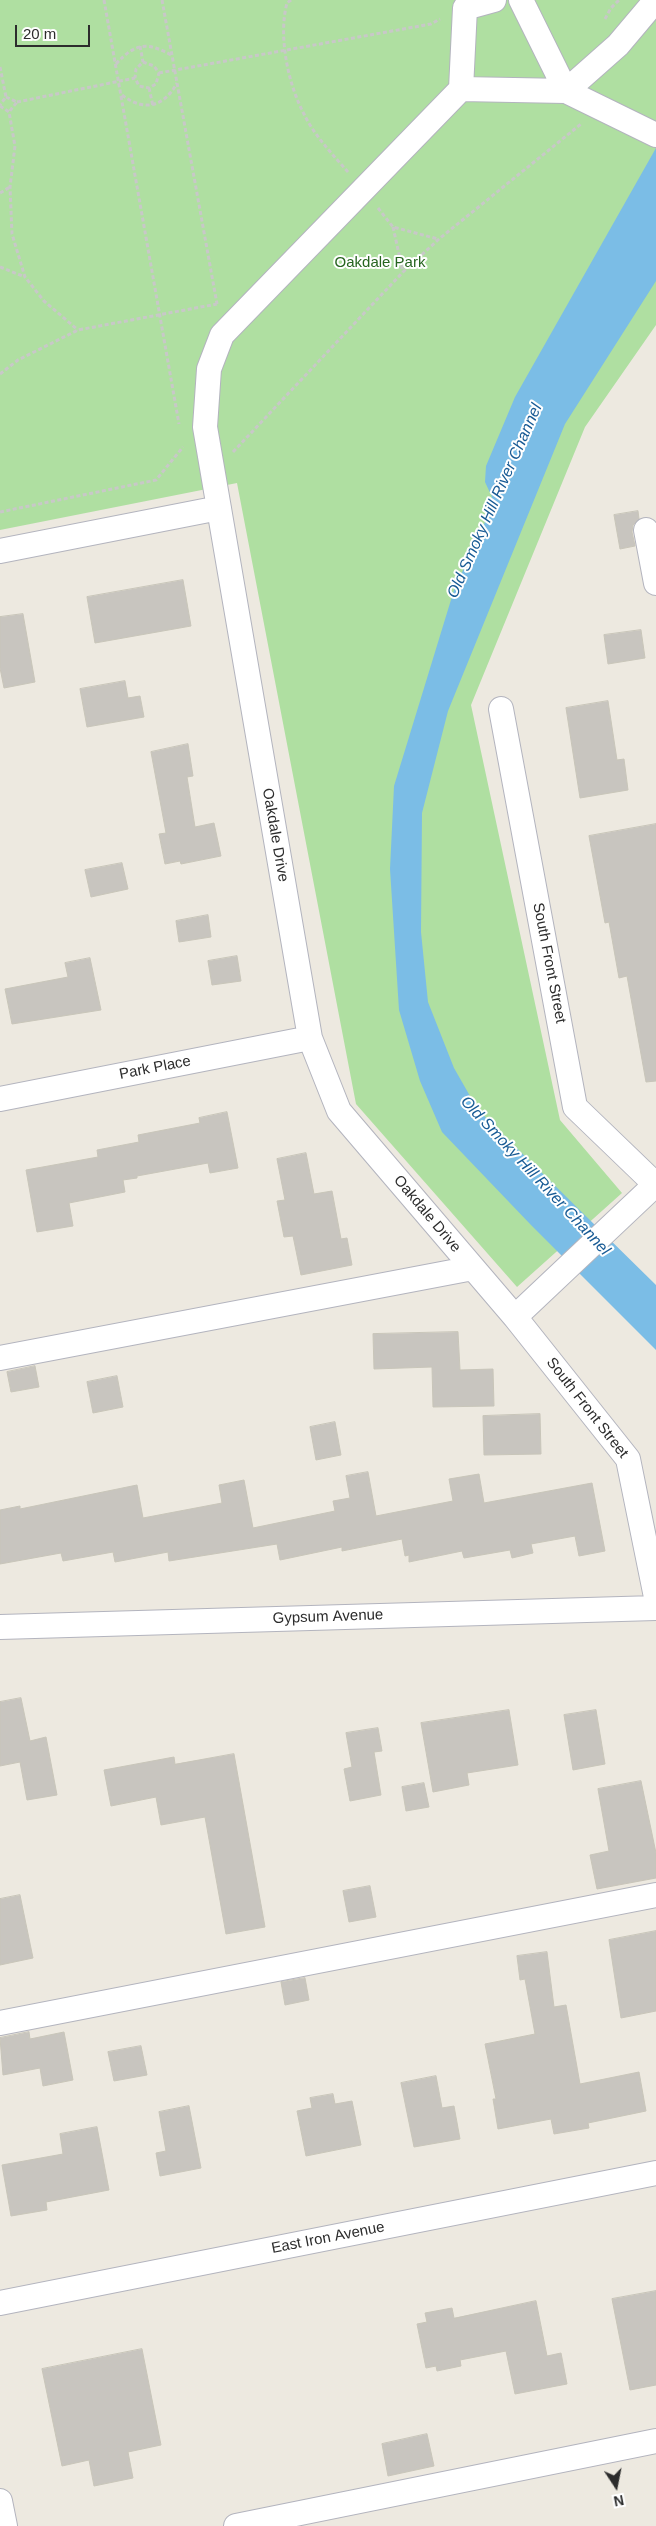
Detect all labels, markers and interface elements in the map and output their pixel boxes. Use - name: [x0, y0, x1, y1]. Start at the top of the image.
- scale bar: [18, 15, 92, 47]
- text: 20 m: [23, 25, 56, 42]
- park label: Oakdale Park: [335, 254, 425, 272]
- water label: Old Smoky Hill River Channel: [443, 401, 547, 601]
- street label: Oakdale Drive: [258, 787, 292, 883]
- street label: South Front Street: [528, 901, 570, 1025]
- street label: Park Place: [118, 1052, 192, 1084]
- water label: Old Smoky Hill River Channel: [456, 1092, 614, 1260]
- street label: Oakdale Drive: [390, 1172, 464, 1256]
- street label: South Front Street: [542, 1354, 632, 1462]
- street label: Gypsum Avenue: [272, 1606, 384, 1628]
- street label: East Iron Avenue: [270, 2218, 386, 2258]
- north arrow: [591, 2461, 641, 2511]
- text: N: [612, 2492, 625, 2510]

